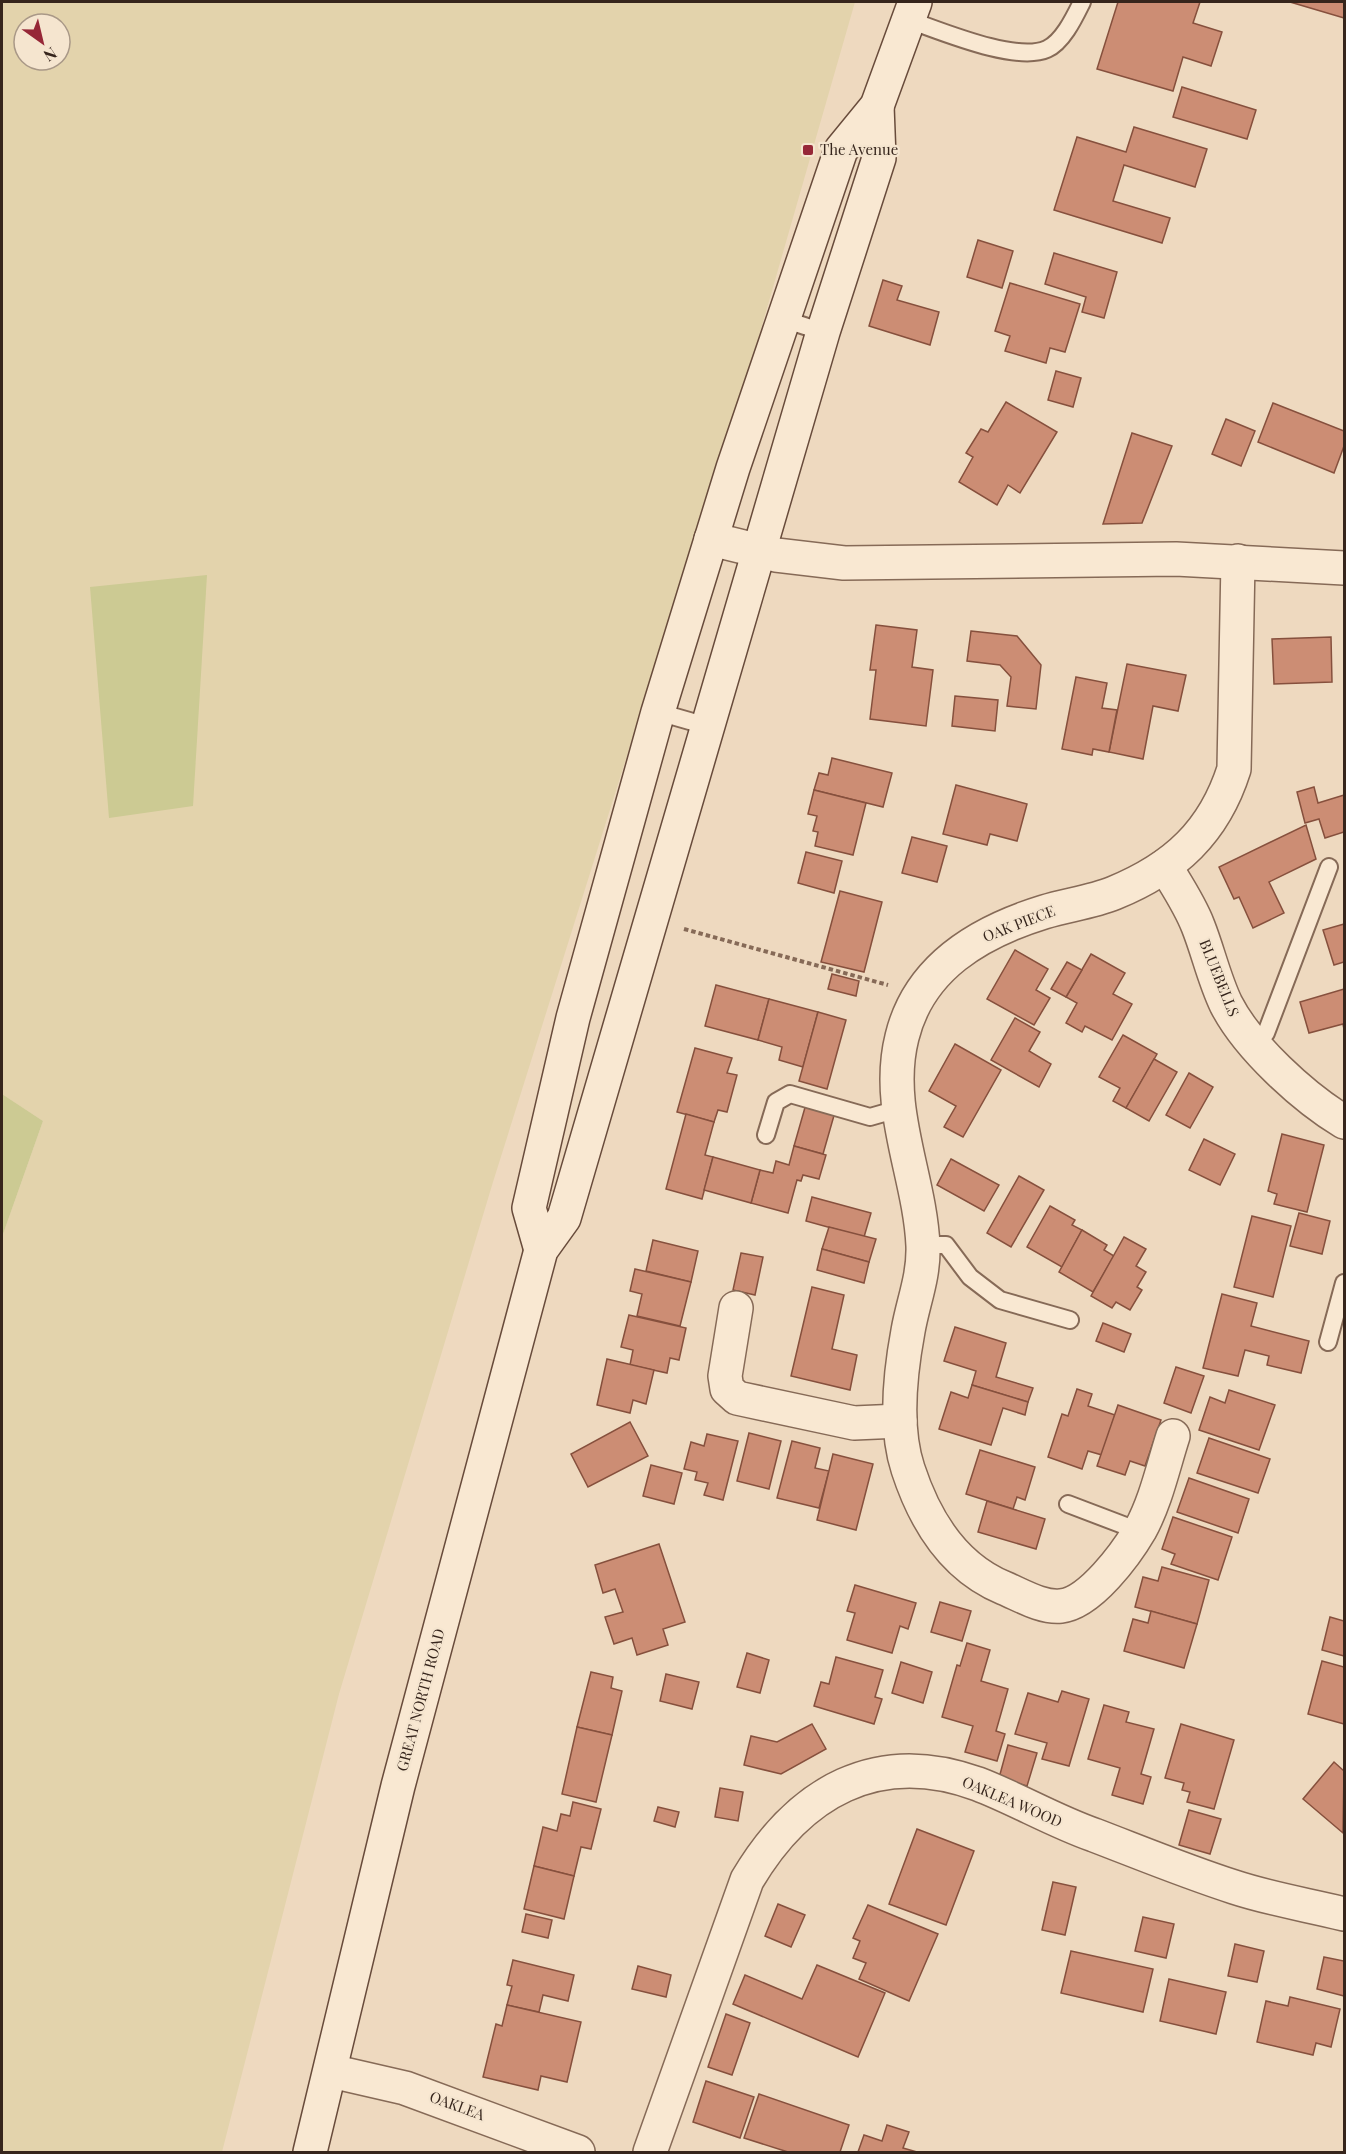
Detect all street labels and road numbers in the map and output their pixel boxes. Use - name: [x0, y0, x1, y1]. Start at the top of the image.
- street label: OAK PIECE: [980, 900, 1058, 946]
- street label: BLUEBELLS: [1195, 936, 1244, 1019]
- street label: GREAT NORTH ROAD: [391, 1626, 449, 1773]
- street label: OAKLEA WOOD: [959, 1771, 1066, 1831]
- street label: OAKLEA: [427, 2086, 488, 2124]

